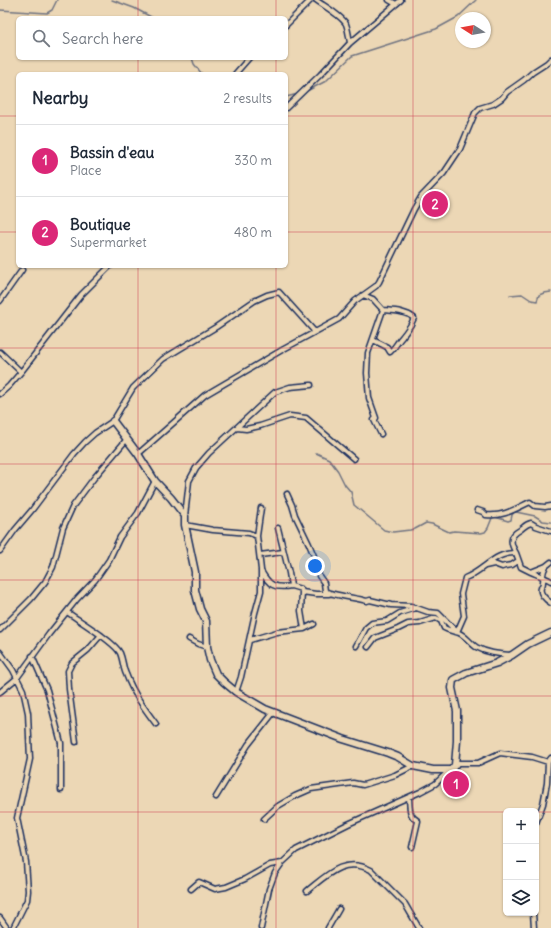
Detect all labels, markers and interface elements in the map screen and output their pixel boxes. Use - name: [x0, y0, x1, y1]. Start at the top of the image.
- north arrow: [455, 12, 491, 48]
- search box: [16, 16, 288, 60]
- icon: search: [30, 27, 52, 49]
- text: Search here: [62, 29, 143, 48]
- text: Nearby: [32, 87, 88, 109]
- text: 2 results: [223, 90, 272, 107]
- text: Bassin d'eau: [70, 143, 154, 162]
- text: 1: [42, 152, 48, 169]
- text: 330 m: [234, 152, 272, 169]
- text: Place: [70, 162, 101, 179]
- pin: 2: [422, 189, 448, 219]
- text: Boutique: [70, 215, 131, 234]
- text: 2: [41, 224, 49, 241]
- text: 480 m: [234, 224, 272, 241]
- text: Supermarket: [70, 234, 147, 251]
- your location: [305, 556, 325, 576]
- pin: 1: [443, 769, 469, 799]
- map controls: [503, 808, 539, 916]
- button: +: [503, 808, 539, 844]
- button: −: [503, 844, 539, 880]
- button: layers: [503, 880, 539, 916]

